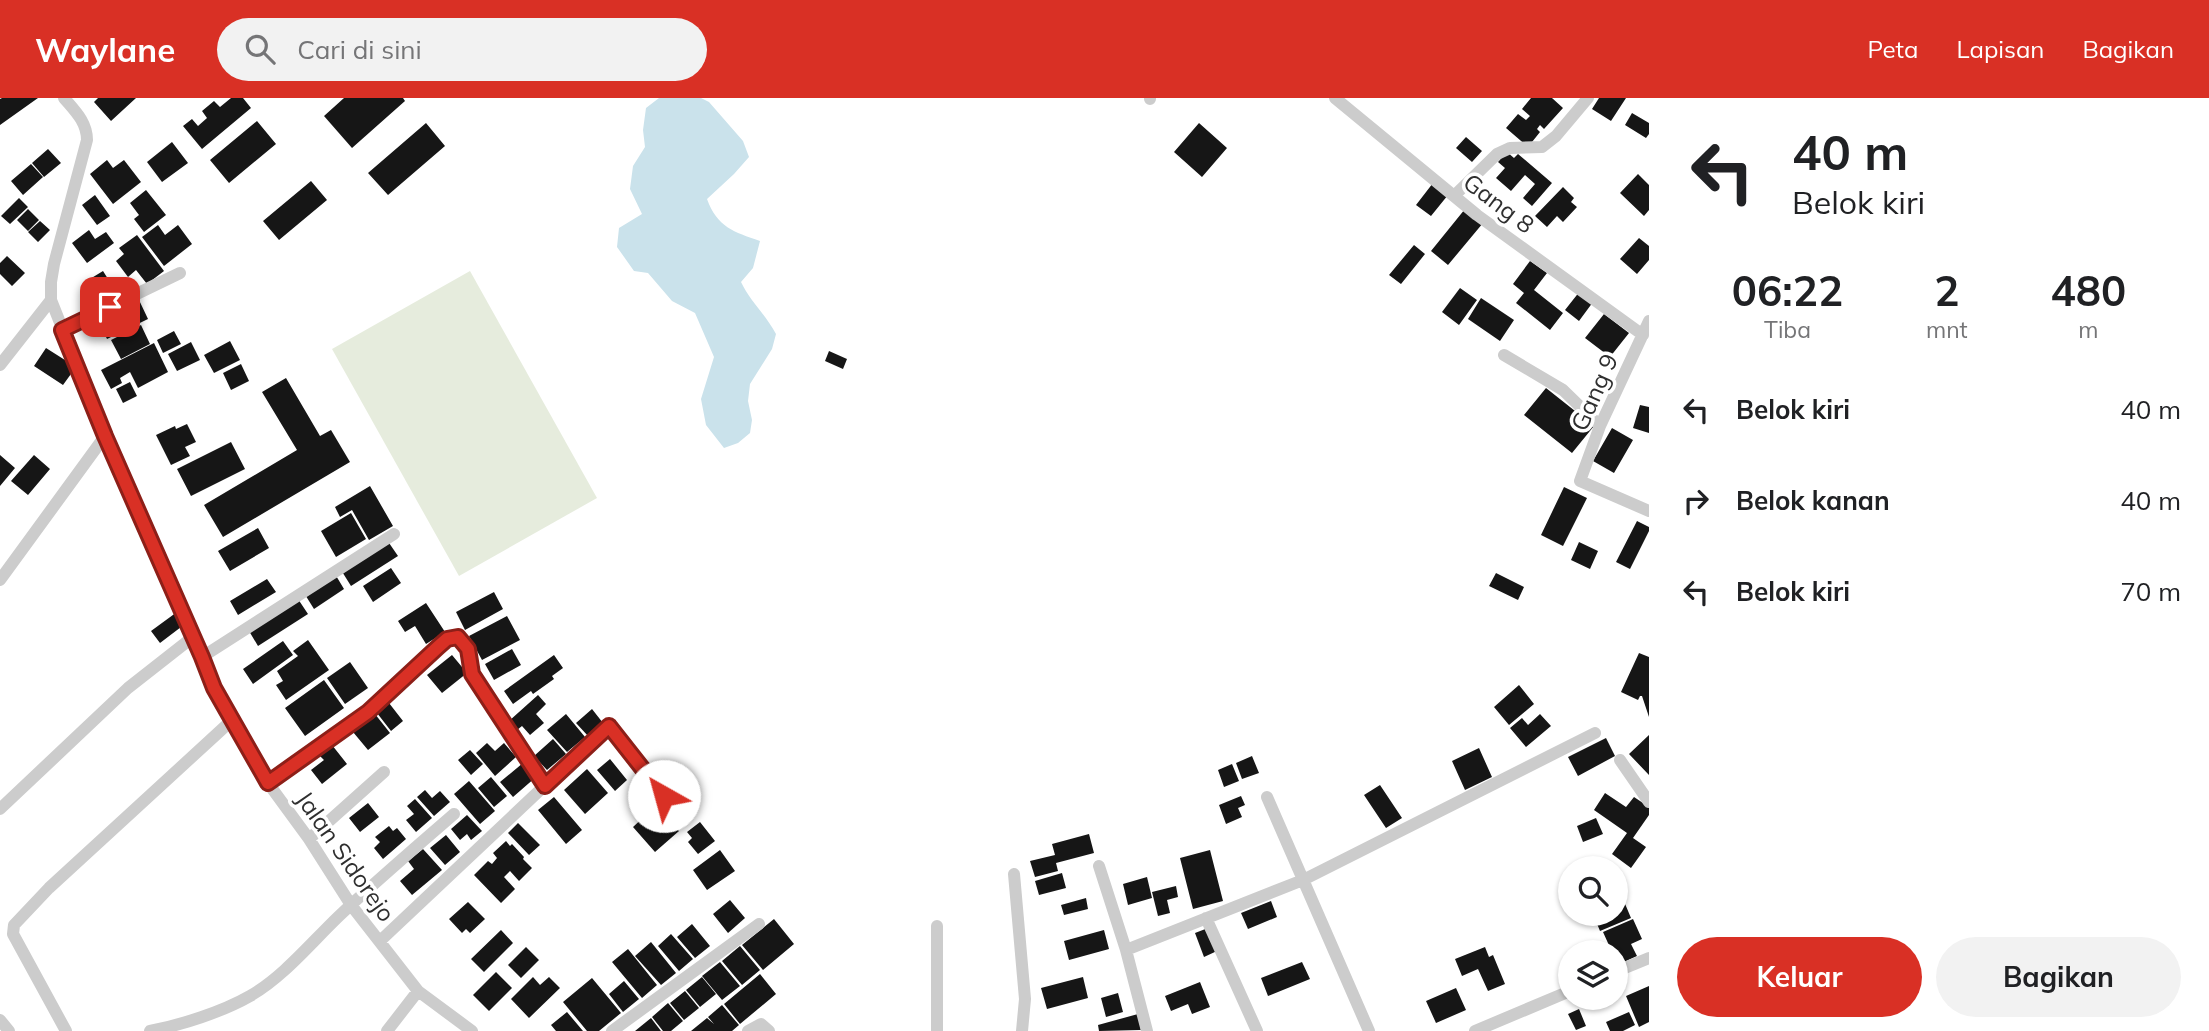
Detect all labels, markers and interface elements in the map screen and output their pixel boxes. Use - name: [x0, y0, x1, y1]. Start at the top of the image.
- search box: [217, 18, 707, 81]
- text: Waylane: [35, 29, 175, 70]
- icon: search: [241, 30, 279, 68]
- text: Cari di sini: [297, 33, 422, 66]
- text: Peta: [1867, 34, 1918, 64]
- text: Lapisan: [1956, 34, 2044, 64]
- text: Bagikan: [2082, 34, 2174, 64]
- text: 40 m: [1792, 121, 1908, 182]
- icon: left: [1677, 126, 1768, 217]
- street label: Gang 8: [1458, 167, 1540, 239]
- text: Belok kiri: [1792, 182, 1925, 222]
- text: 06:22: [1732, 264, 1843, 317]
- text: 2: [1934, 264, 1959, 317]
- text: 480: [2051, 264, 2126, 317]
- pin: [80, 277, 140, 337]
- icon: arrive: [91, 288, 129, 326]
- text: Tiba: [1764, 315, 1811, 344]
- text: mnt: [1926, 315, 1968, 344]
- text: m: [2078, 315, 2098, 344]
- street label: Gang 9: [1564, 349, 1624, 435]
- icon: left: [1677, 391, 1715, 429]
- text: Belok kiri: [1736, 393, 1850, 426]
- text: 40 m: [2120, 393, 2181, 426]
- icon: right: [1677, 482, 1715, 520]
- text: Belok kanan: [1736, 484, 1890, 517]
- text: 40 m: [2120, 484, 2181, 517]
- icon: left: [1677, 573, 1715, 611]
- text: Belok kiri: [1736, 575, 1850, 608]
- text: 70 m: [2120, 575, 2181, 608]
- position arrow: [627, 759, 701, 833]
- street label: Jalan Sidorejo: [290, 785, 402, 927]
- map controls: [1558, 856, 1628, 1010]
- button: search: [1558, 856, 1628, 926]
- button: Keluar: [1677, 937, 1922, 1017]
- button: Bagikan: [1936, 937, 2181, 1017]
- button: layers: [1558, 940, 1628, 1010]

